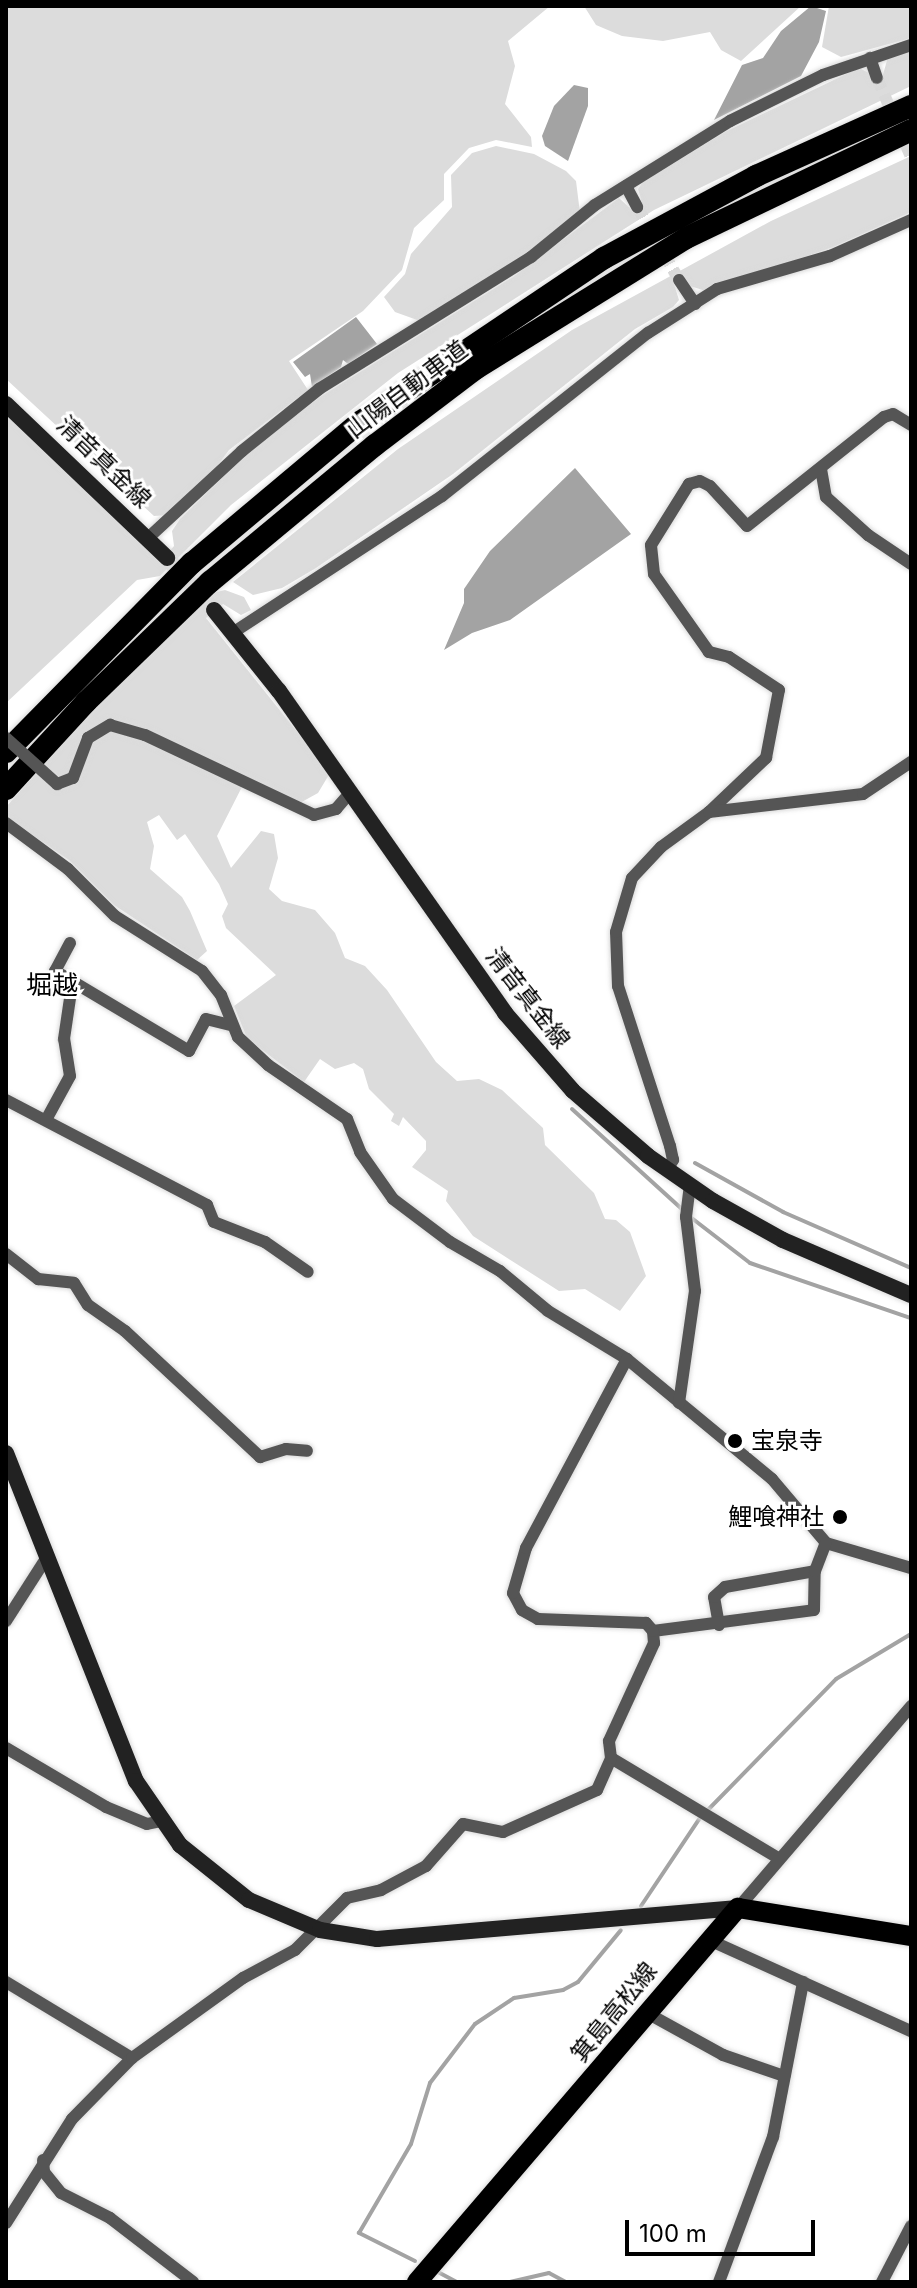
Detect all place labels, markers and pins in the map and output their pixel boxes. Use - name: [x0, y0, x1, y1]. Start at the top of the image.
- place label: 宝泉寺: [751, 1427, 823, 1455]
- marker: 宝泉寺: [726, 1432, 744, 1450]
- place label: 鯉喰神社: [728, 1503, 824, 1531]
- marker: 鯉喰神社: [831, 1508, 849, 1526]

